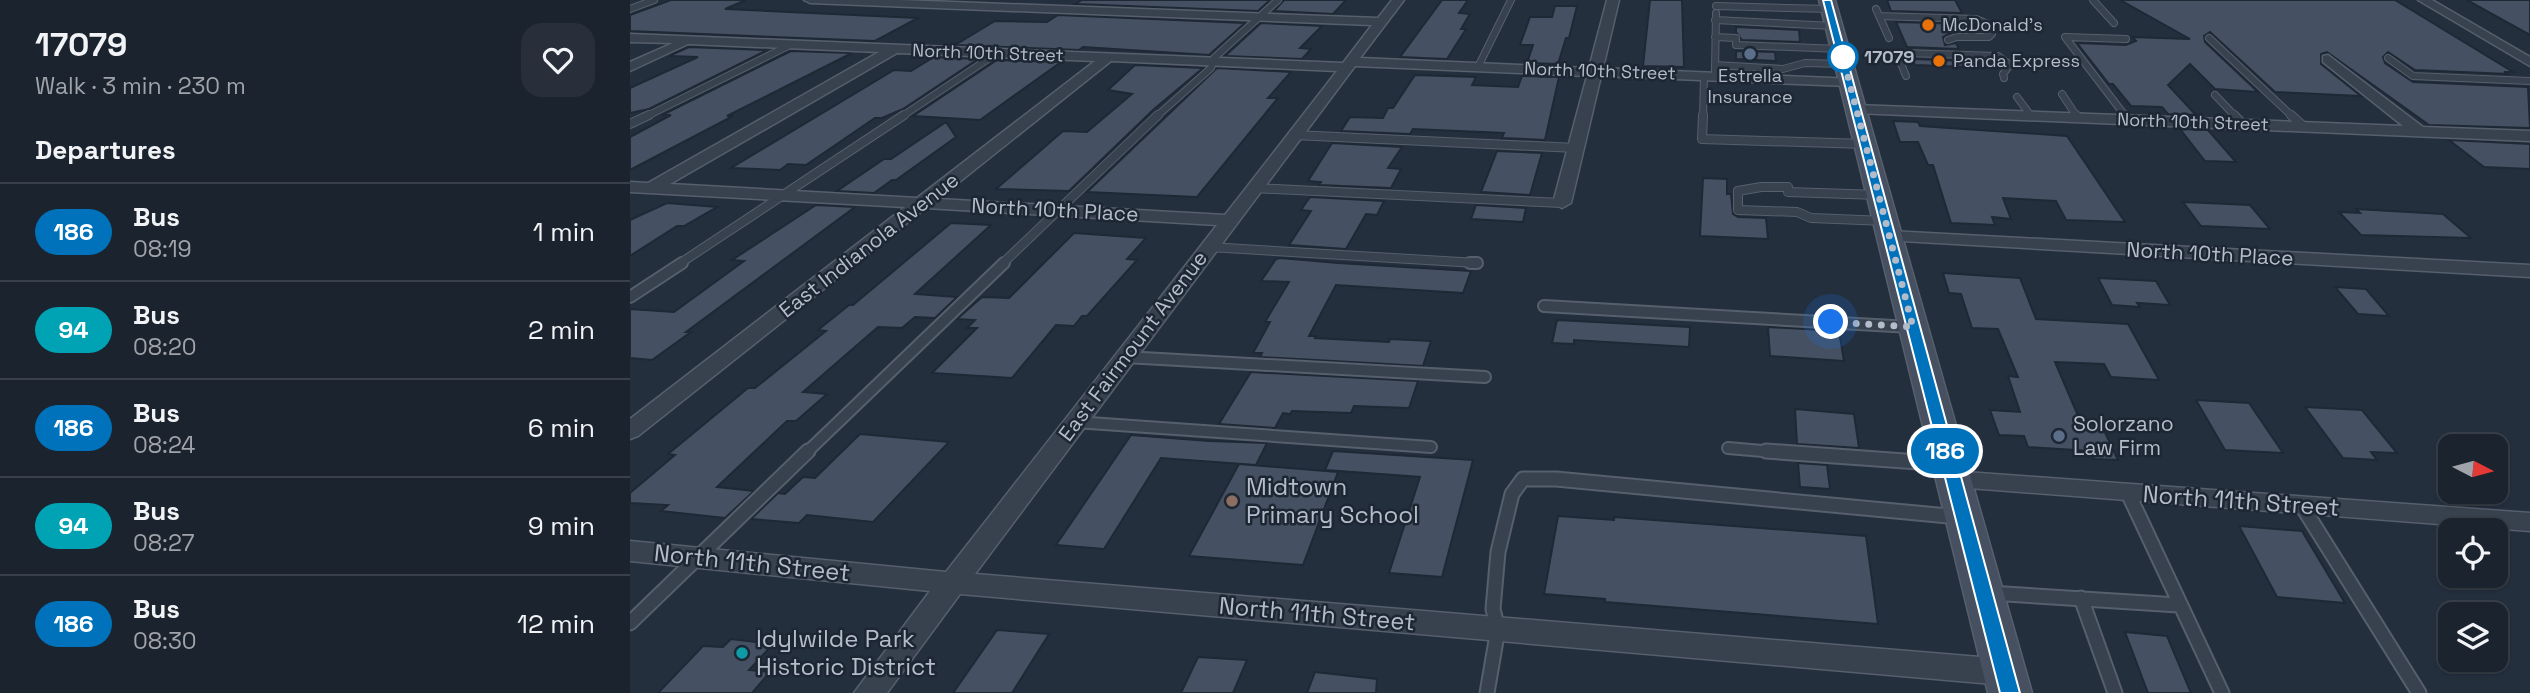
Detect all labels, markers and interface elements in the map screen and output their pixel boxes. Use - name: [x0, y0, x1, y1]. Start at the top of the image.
- place label: McDonald's: [1942, 13, 2043, 36]
- marker: McDonald's: [1920, 17, 1936, 33]
- button: heart: [521, 23, 595, 97]
- text: 17079: [35, 24, 127, 66]
- street label: North 10th Street: [912, 38, 1064, 67]
- marker: 17079: [1828, 42, 1858, 72]
- place label: 17079: [1864, 45, 1914, 68]
- marker: Estrella Insurance: [1742, 46, 1758, 62]
- place label: Panda Express: [1953, 49, 2080, 72]
- marker: Panda Express: [1931, 53, 1947, 69]
- street label: North 10th Street: [1524, 56, 1676, 85]
- place label: Estrella Insurance: [1707, 64, 1793, 108]
- text: Walk · 3 min · 230 m: [35, 71, 246, 101]
- street label: North 10th Street: [2117, 107, 2269, 136]
- text: Departures: [35, 133, 176, 167]
- street label: East Indianola Avenue: [773, 166, 964, 323]
- street label: North 10th Place: [971, 192, 1139, 227]
- text: Bus: [133, 200, 180, 234]
- text: 1 min: [533, 215, 595, 249]
- text: 186: [53, 216, 94, 247]
- text: 08:19: [133, 234, 192, 264]
- street label: North 10th Place: [2126, 236, 2294, 271]
- street label: East Fairmount Avenue: [1052, 245, 1213, 446]
- text: Bus: [133, 298, 180, 332]
- your location: [1813, 304, 1848, 339]
- text: 2 min: [528, 313, 595, 347]
- text: 94: [58, 314, 89, 345]
- text: 08:20: [133, 332, 197, 362]
- text: Bus: [133, 396, 180, 430]
- place label: Solorzano Law Firm: [2073, 410, 2174, 461]
- text: 6 min: [528, 411, 595, 445]
- text: 186: [53, 412, 94, 443]
- line badge: 186: [1905, 428, 1985, 474]
- marker: Solorzano Law Firm: [2051, 428, 2067, 444]
- text: 08:24: [133, 430, 195, 460]
- north arrow: [2438, 434, 2508, 504]
- map controls: [2438, 434, 2508, 672]
- text: 186: [1925, 435, 1965, 466]
- place label: Midtown Primary School: [1246, 471, 1419, 530]
- street label: North 11th Street: [2142, 478, 2340, 523]
- marker: Midtown Primary School: [1224, 493, 1240, 509]
- text: Bus: [133, 494, 180, 528]
- text: 9 min: [528, 509, 595, 543]
- text: 94: [58, 510, 89, 541]
- button: locate: [2438, 518, 2508, 588]
- text: 08:27: [133, 528, 195, 558]
- street label: North 11th Street: [652, 537, 852, 588]
- street label: North 11th Street: [1218, 589, 1417, 638]
- text: Bus: [133, 592, 180, 626]
- button: layers: [2438, 602, 2508, 672]
- text: 12 min: [517, 607, 595, 641]
- text: 186: [53, 608, 94, 639]
- place label: Idylwilde Park Historic District: [756, 623, 936, 682]
- text: 08:30: [133, 626, 197, 656]
- marker: Idylwilde Park Historic District: [734, 645, 750, 661]

